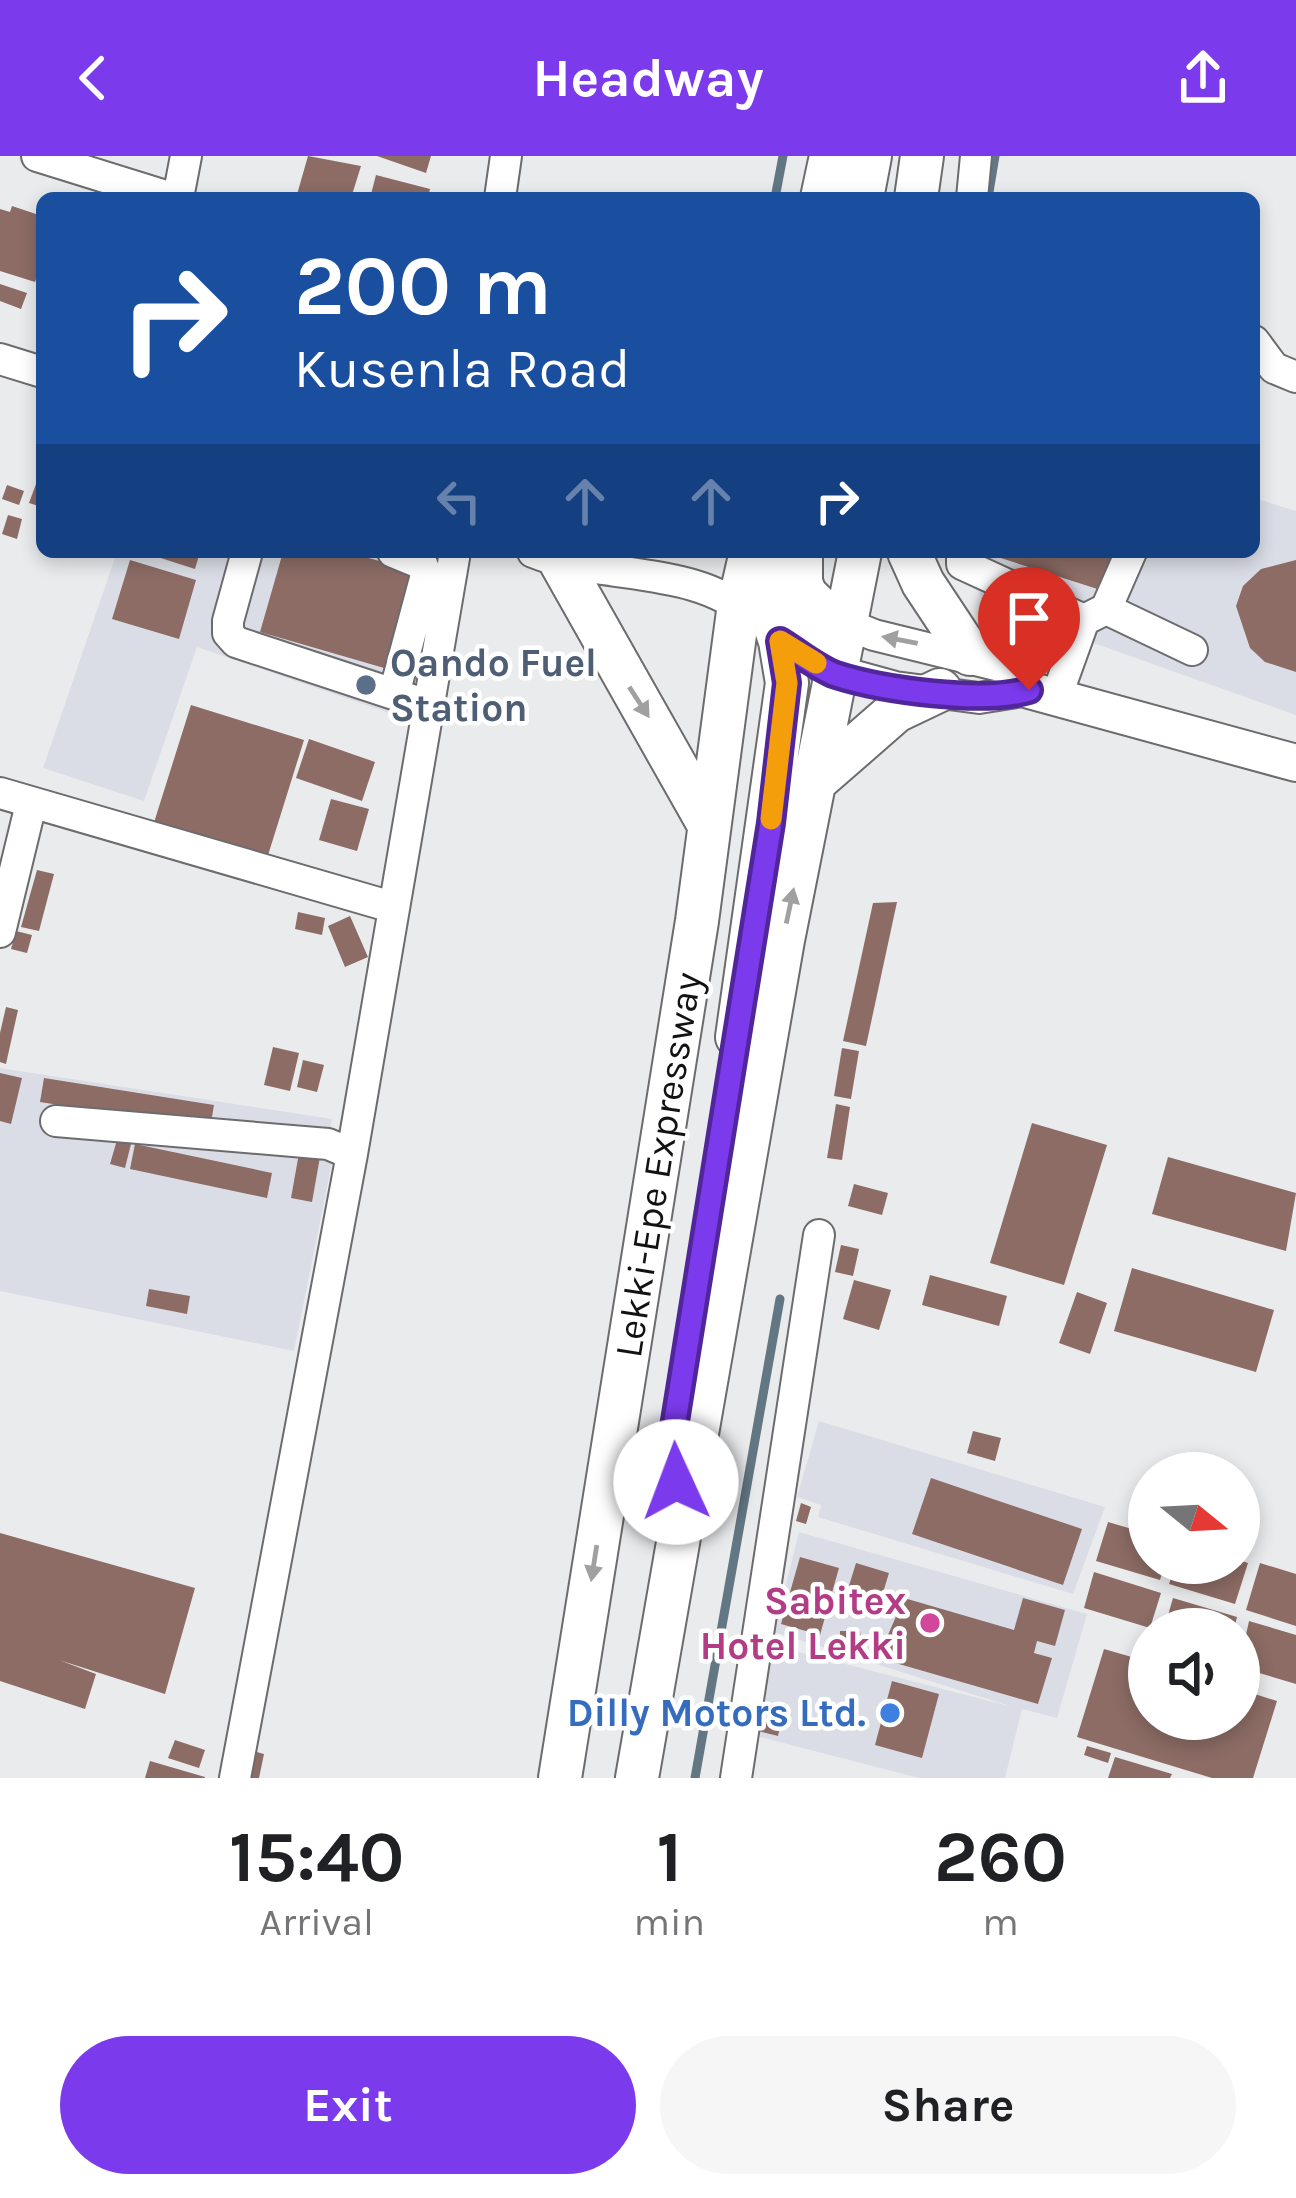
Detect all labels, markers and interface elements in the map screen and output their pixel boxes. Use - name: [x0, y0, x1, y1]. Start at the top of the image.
- icon: back: [60, 45, 126, 111]
- icon: share: [1170, 45, 1236, 111]
- text: Headway: [532, 46, 764, 110]
- text: 200 m: [294, 237, 552, 335]
- icon: right: [96, 240, 252, 396]
- text: Kusenla Road: [294, 337, 630, 401]
- icon: left: [426, 468, 492, 534]
- icon: ahead: [552, 468, 618, 534]
- icon: ahead: [678, 468, 744, 534]
- icon: right: [804, 468, 870, 534]
- pin: [978, 567, 1080, 690]
- icon: arrive: [996, 585, 1062, 651]
- one-way arrow: [880, 630, 918, 649]
- place label: Oando Fuel Station: [390, 640, 597, 731]
- marker: Oando Fuel Station: [353, 672, 379, 698]
- one-way arrow: [628, 685, 650, 718]
- one-way arrow: [781, 887, 800, 925]
- street label: Lekki-Epe Expressway: [605, 969, 711, 1361]
- position arrow: [613, 1419, 739, 1545]
- north arrow: [1128, 1452, 1260, 1584]
- map controls: [1128, 1452, 1260, 1740]
- one-way arrow: [584, 1545, 603, 1582]
- place label: Sabitex Hotel Lekki: [700, 1578, 906, 1669]
- button: sound: [1128, 1608, 1260, 1740]
- marker: Sabitex Hotel Lekki: [917, 1610, 943, 1636]
- place label: Dilly Motors Ltd.: [567, 1690, 866, 1736]
- marker: Dilly Motors Ltd.: [877, 1700, 903, 1726]
- text: 15:40: [229, 1815, 404, 1899]
- text: 1: [656, 1815, 682, 1899]
- text: 260: [934, 1815, 1067, 1899]
- text: Arrival: [260, 1899, 374, 1945]
- text: min: [633, 1899, 705, 1945]
- text: m: [982, 1899, 1019, 1945]
- button: Exit: [60, 2036, 636, 2174]
- button: Share: [660, 2036, 1236, 2174]

